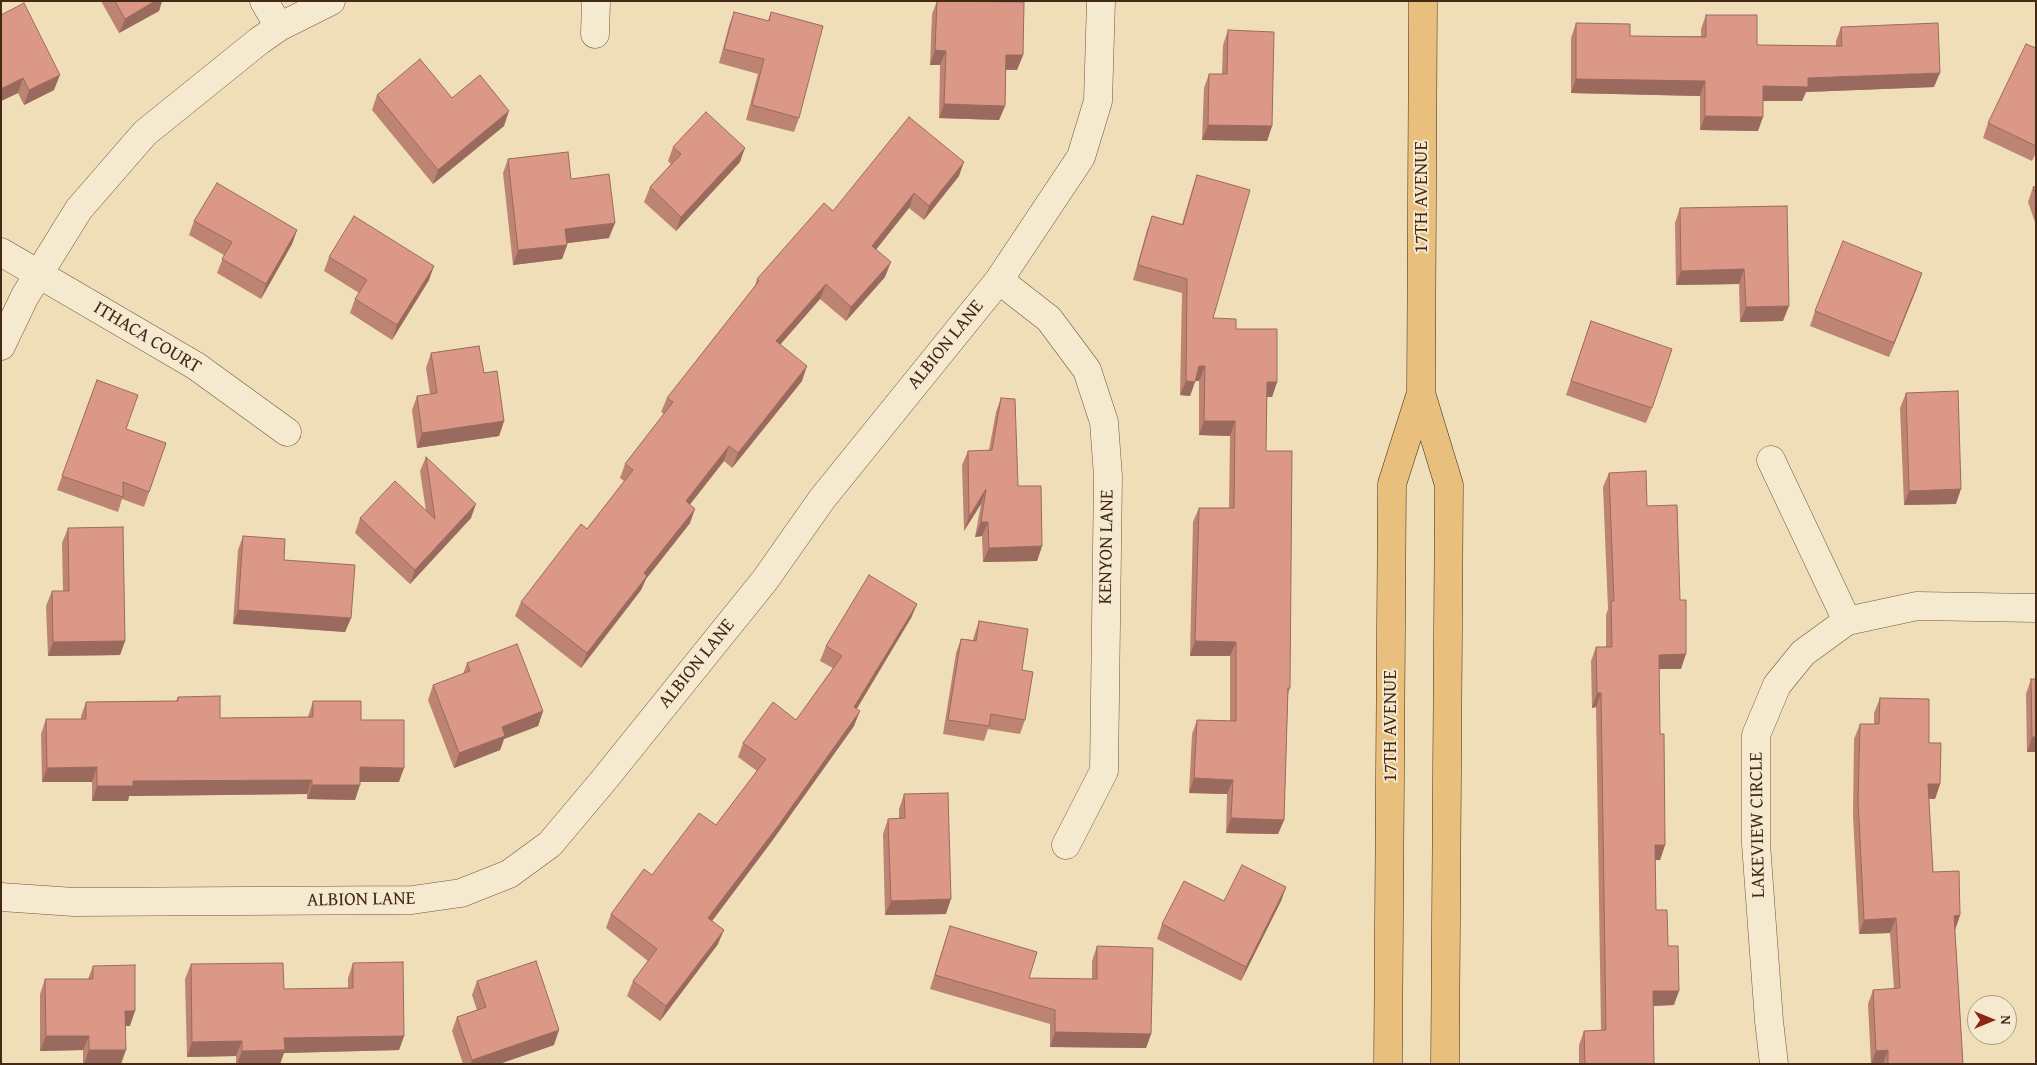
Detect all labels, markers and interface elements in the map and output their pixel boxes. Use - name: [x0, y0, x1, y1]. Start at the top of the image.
- street label: 17TH AVENUE: [1411, 141, 1433, 253]
- street label: ALBION LANE: [903, 296, 989, 394]
- street label: ITHACA COURT: [89, 297, 205, 379]
- street label: KENYON LANE: [1095, 489, 1119, 605]
- street label: ALBION LANE: [654, 615, 740, 713]
- street label: 17TH AVENUE: [1380, 670, 1402, 782]
- street label: LAKEVIEW CIRCLE: [1745, 752, 1771, 898]
- street label: ALBION LANE: [307, 888, 415, 912]
- north arrow: [1967, 995, 2017, 1045]
- text: N: [1996, 1015, 2016, 1025]

